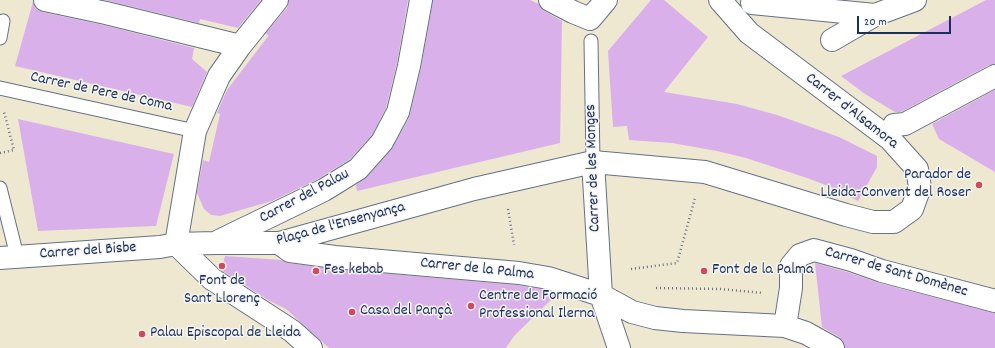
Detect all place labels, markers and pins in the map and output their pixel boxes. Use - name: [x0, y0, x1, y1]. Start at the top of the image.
- place label: Parador de Lleida-Convent del Roser: [820, 166, 971, 204]
- marker: Parador de Lleida-Convent del Roser: [974, 180, 984, 190]
- marker: Font de Sant Llorenç: [217, 261, 227, 271]
- place label: Fes kebab: [324, 261, 384, 281]
- place label: Font de la Palma: [712, 261, 813, 281]
- marker: Fes kebab: [311, 266, 321, 276]
- marker: Font de la Palma: [699, 266, 709, 276]
- place label: Font de Sant Llorenç: [184, 272, 260, 310]
- place label: Centre de Formació Professional Ilerna: [479, 287, 597, 325]
- marker: Centre de Formació Professional Ilerna: [466, 301, 476, 311]
- place label: Casa del Pançà: [360, 302, 452, 322]
- marker: Casa del Pançà: [347, 307, 357, 317]
- place label: Palau Episcopal de Lleida: [150, 324, 300, 344]
- marker: Palau Episcopal de Lleida: [137, 329, 147, 339]

